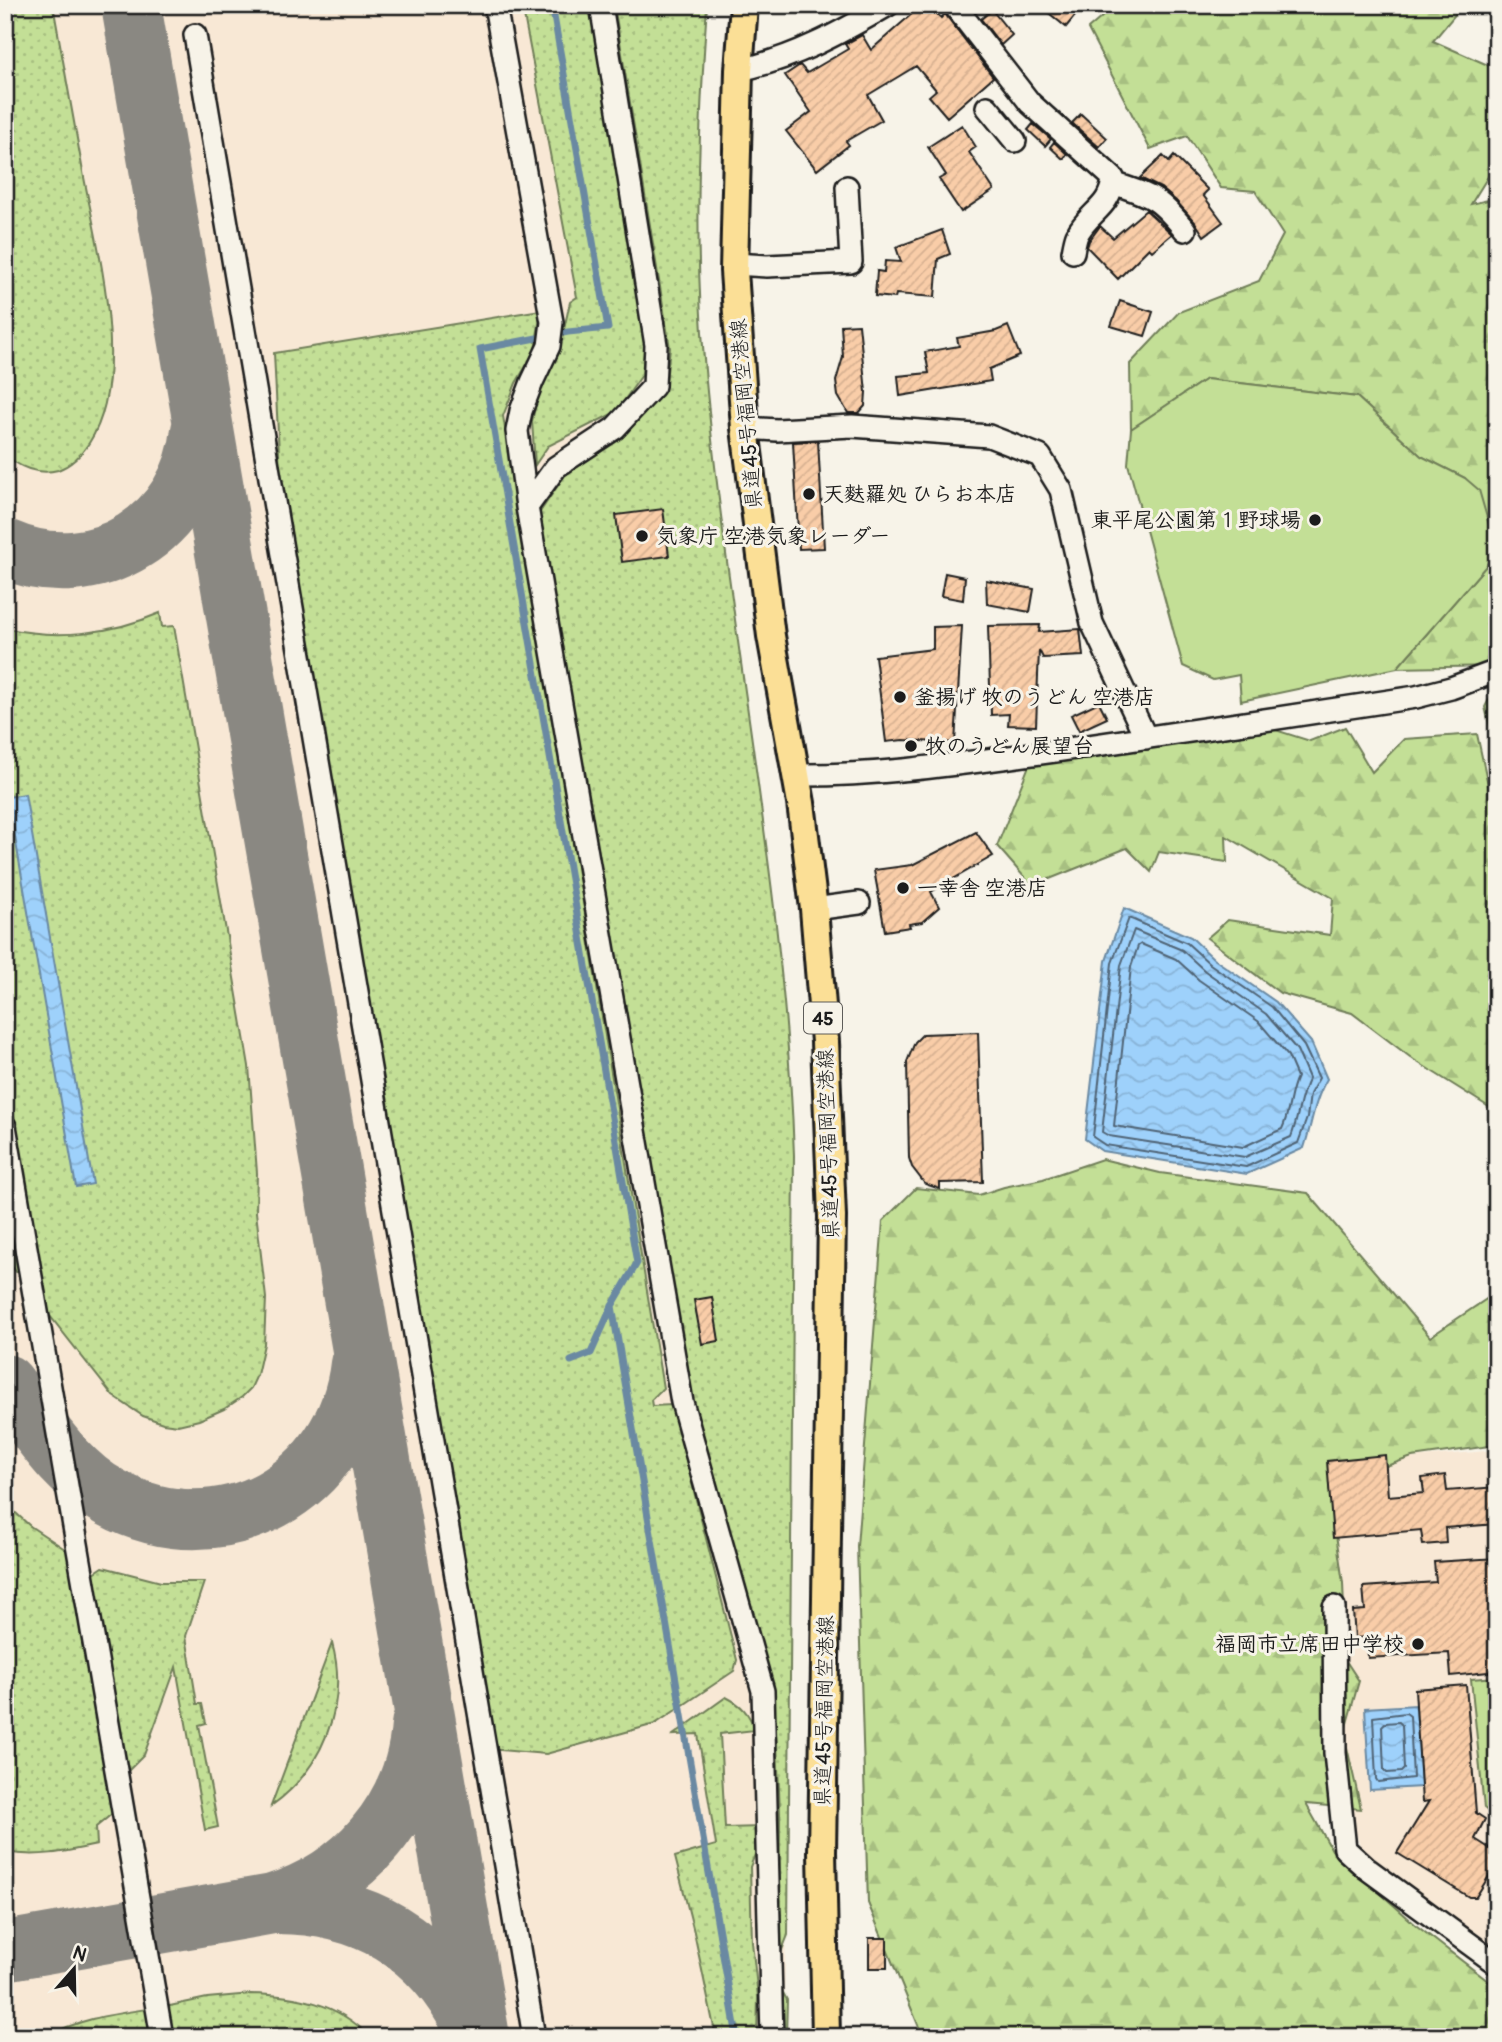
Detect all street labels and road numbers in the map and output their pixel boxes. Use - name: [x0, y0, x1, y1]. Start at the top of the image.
- street label: 県道45号福岡空港線: [725, 317, 768, 511]
- road number: 45: [804, 1002, 842, 1034]
- street label: 県道45号福岡空港線: [812, 1048, 845, 1240]
- street label: 県道45号福岡空港線: [809, 1615, 840, 1807]

